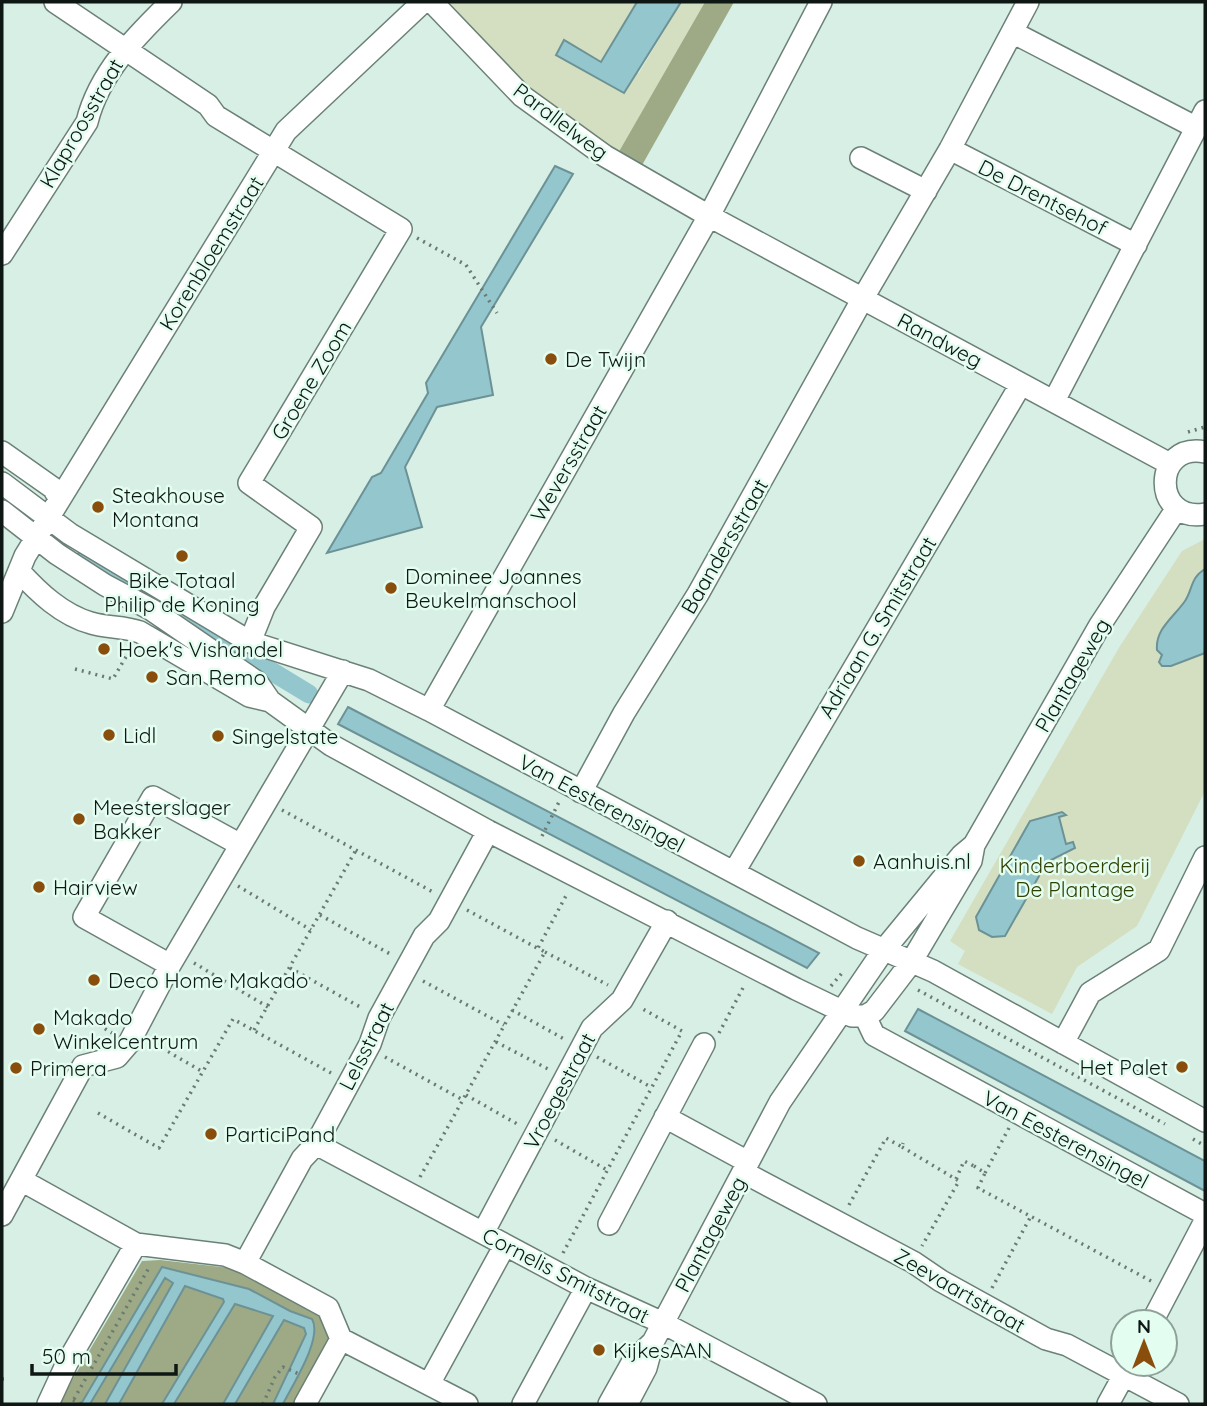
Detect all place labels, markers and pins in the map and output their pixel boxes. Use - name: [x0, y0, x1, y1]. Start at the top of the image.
- place label: De Twijn: [565, 346, 646, 372]
- marker: De Twijn: [543, 351, 559, 367]
- place label: Steakhouse Montana: [112, 482, 225, 532]
- marker: Steakhouse Montana: [90, 499, 106, 515]
- marker: Bike Totaal Philip de Koning: [174, 548, 190, 564]
- place label: Dominee Joannes Beukelmanschool: [405, 563, 582, 613]
- place label: Bike Totaal Philip de Koning: [104, 567, 260, 617]
- marker: Dominee Joannes Beukelmanschool: [383, 580, 399, 596]
- place label: Hoek's Vishandel: [118, 636, 283, 662]
- marker: Hoek's Vishandel: [96, 641, 112, 657]
- place label: San Remo: [166, 664, 266, 690]
- marker: San Remo: [144, 669, 160, 685]
- place label: Lidl: [123, 722, 156, 748]
- place label: Singelstate: [232, 723, 338, 749]
- marker: Lidl: [101, 727, 117, 743]
- marker: Singelstate: [210, 728, 226, 744]
- place label: Meesterslager Bakker: [93, 794, 231, 844]
- marker: Meesterslager Bakker: [71, 811, 87, 827]
- place label: Aanhuis.nl: [873, 848, 971, 874]
- marker: Aanhuis.nl: [851, 853, 867, 869]
- place label: Hairview: [53, 874, 138, 900]
- marker: Hairview: [31, 879, 47, 895]
- place label: Deco Home Makado: [108, 967, 308, 993]
- marker: Deco Home Makado: [86, 972, 102, 988]
- place label: Makado Winkelcentrum: [53, 1004, 198, 1054]
- marker: Makado Winkelcentrum: [31, 1021, 47, 1037]
- place label: Het Palet: [1079, 1054, 1168, 1080]
- place label: Primera: [30, 1055, 107, 1081]
- marker: Het Palet: [1174, 1059, 1190, 1075]
- marker: Primera: [8, 1060, 24, 1076]
- place label: ParticiPand: [225, 1121, 335, 1147]
- marker: ParticiPand: [203, 1126, 219, 1142]
- place label: KijkesAAN: [613, 1337, 712, 1363]
- marker: KijkesAAN: [591, 1342, 607, 1358]

